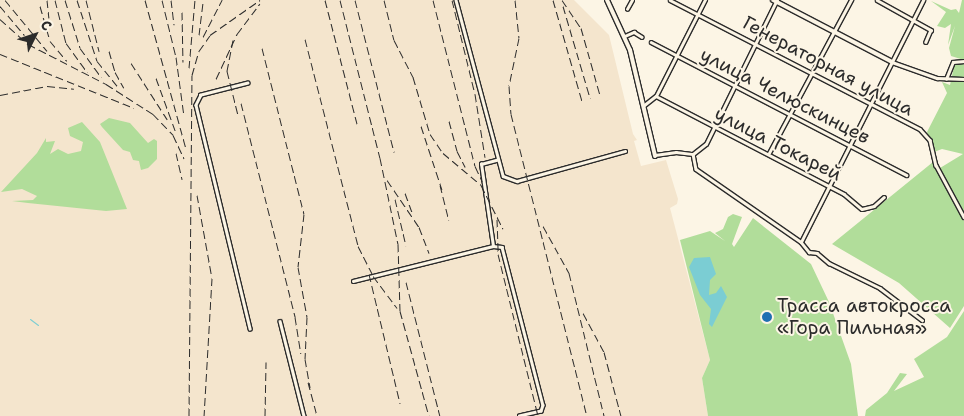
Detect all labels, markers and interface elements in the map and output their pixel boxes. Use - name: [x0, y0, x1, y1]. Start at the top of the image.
- north arrow: [10, 10, 60, 60]
- street label: Генераторная улица: [739, 11, 917, 121]
- text: С: [37, 16, 56, 34]
- street label: улица Челюскинцев: [696, 43, 874, 149]
- street label: улица Токарей: [710, 102, 846, 186]
- place label: Трасса автокросса «Гора Пильная»: [777, 295, 951, 339]
- marker: Трасса автокросса «Гора Пильная»: [761, 311, 773, 323]

